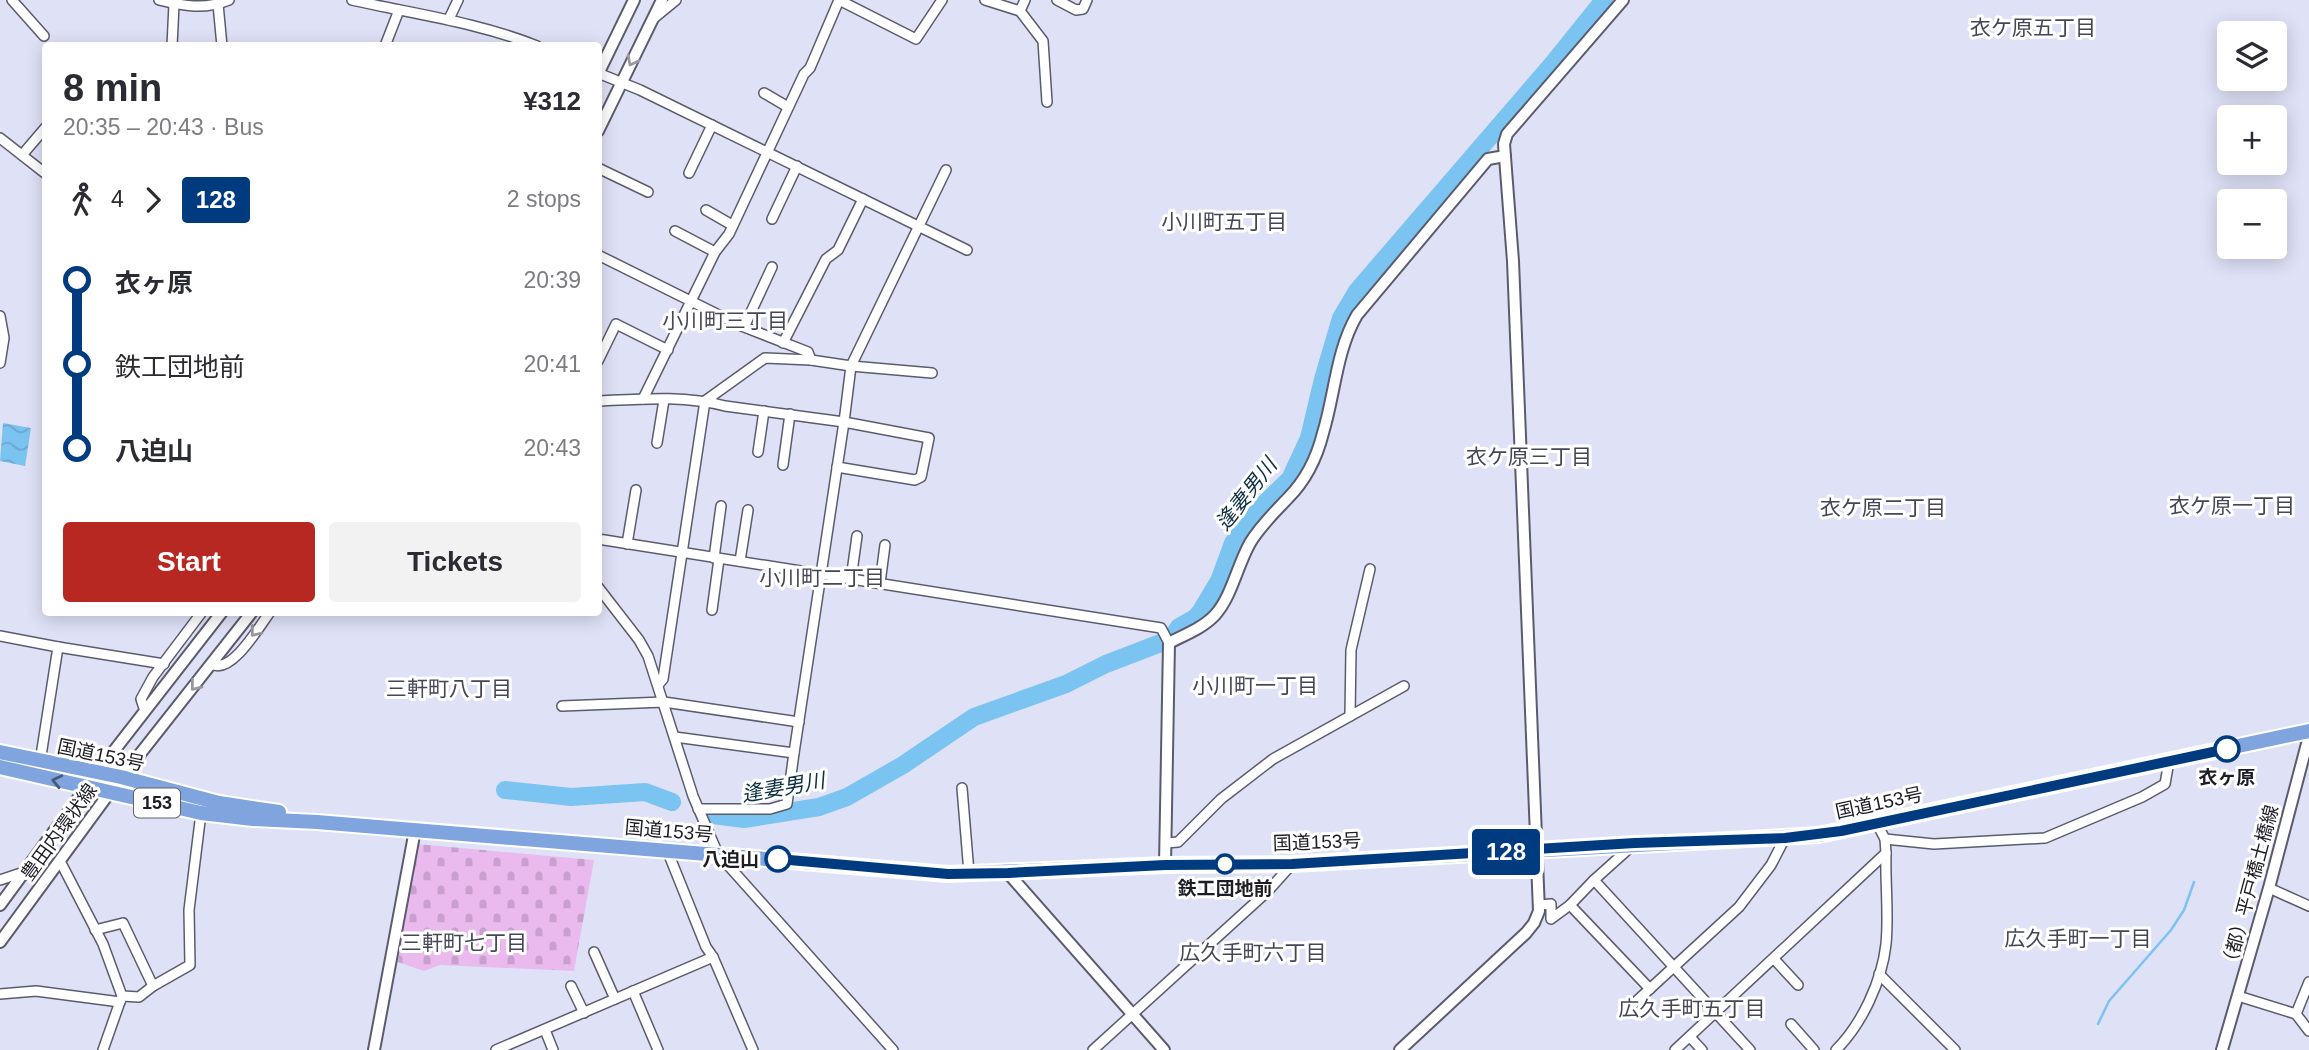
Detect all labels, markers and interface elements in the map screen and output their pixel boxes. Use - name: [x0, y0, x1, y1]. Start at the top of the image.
- district label: 衣ケ原五丁目: [1970, 16, 2096, 39]
- map controls: [2217, 21, 2287, 259]
- button: layers: [2217, 21, 2287, 91]
- one-way arrow: [626, 54, 640, 66]
- text: 8 min: [63, 67, 162, 109]
- text: ¥312: [523, 86, 581, 116]
- button: +: [2217, 105, 2287, 175]
- text: 20:35 – 20:43 · Bus: [63, 114, 264, 140]
- icon: walk: [63, 181, 101, 219]
- icon: forward: [134, 181, 172, 219]
- text: 4: [111, 186, 124, 212]
- text: 128: [196, 186, 236, 213]
- text: 2 stops: [507, 186, 581, 212]
- button: −: [2217, 189, 2287, 259]
- district label: 小川町五丁目: [1161, 210, 1287, 233]
- text: 20:39: [523, 267, 581, 293]
- text: 衣ヶ原: [115, 268, 193, 298]
- district label: 小川町三丁目: [662, 309, 788, 332]
- text: 20:41: [523, 351, 581, 377]
- text: 鉄工団地前: [115, 352, 245, 382]
- text: 20:43: [523, 435, 581, 461]
- text: 八迫山: [115, 436, 193, 466]
- district label: 衣ケ原三丁目: [1466, 445, 1592, 468]
- water label: 逢妻男川: [1211, 452, 1282, 534]
- district label: 衣ケ原一丁目: [2169, 494, 2295, 517]
- district label: 衣ケ原二丁目: [1820, 496, 1946, 519]
- button: Start: [63, 522, 315, 602]
- button: Tickets: [329, 522, 581, 602]
- district label: 小川町二丁目: [759, 566, 885, 589]
- one-way arrow: [251, 624, 264, 637]
- district label: 小川町一丁目: [1192, 674, 1318, 697]
- district label: 三軒町八丁目: [386, 677, 512, 700]
- one-way arrow: [190, 678, 203, 690]
- street label: 国道153号: [55, 736, 147, 774]
- marker: 衣ヶ原: [2214, 736, 2240, 762]
- place label: 衣ヶ原: [2198, 767, 2256, 788]
- water label: 逢妻男川: [740, 768, 828, 806]
- one-way arrow: [51, 774, 63, 789]
- street label: 豊田内環状線: [17, 780, 101, 884]
- street label: 国道153号: [1833, 784, 1925, 822]
- road number: 153: [134, 788, 180, 818]
- street label: （都）平戸橋土橋線: [2218, 803, 2282, 973]
- street label: 国道153号: [624, 817, 714, 845]
- line badge: 128: [1466, 829, 1546, 875]
- street label: 国道153号: [1272, 830, 1362, 854]
- text: 128: [1486, 838, 1526, 865]
- marker: 八迫山: [765, 846, 791, 872]
- place label: 八迫山: [702, 849, 759, 870]
- marker: 鉄工団地前: [1215, 854, 1235, 874]
- place label: 鉄工団地前: [1177, 878, 1273, 899]
- district label: 広久手町一丁目: [2005, 927, 2152, 950]
- district label: 三軒町七丁目: [401, 931, 527, 954]
- district label: 広久手町六丁目: [1180, 941, 1327, 964]
- district label: 広久手町五丁目: [1619, 997, 1766, 1020]

